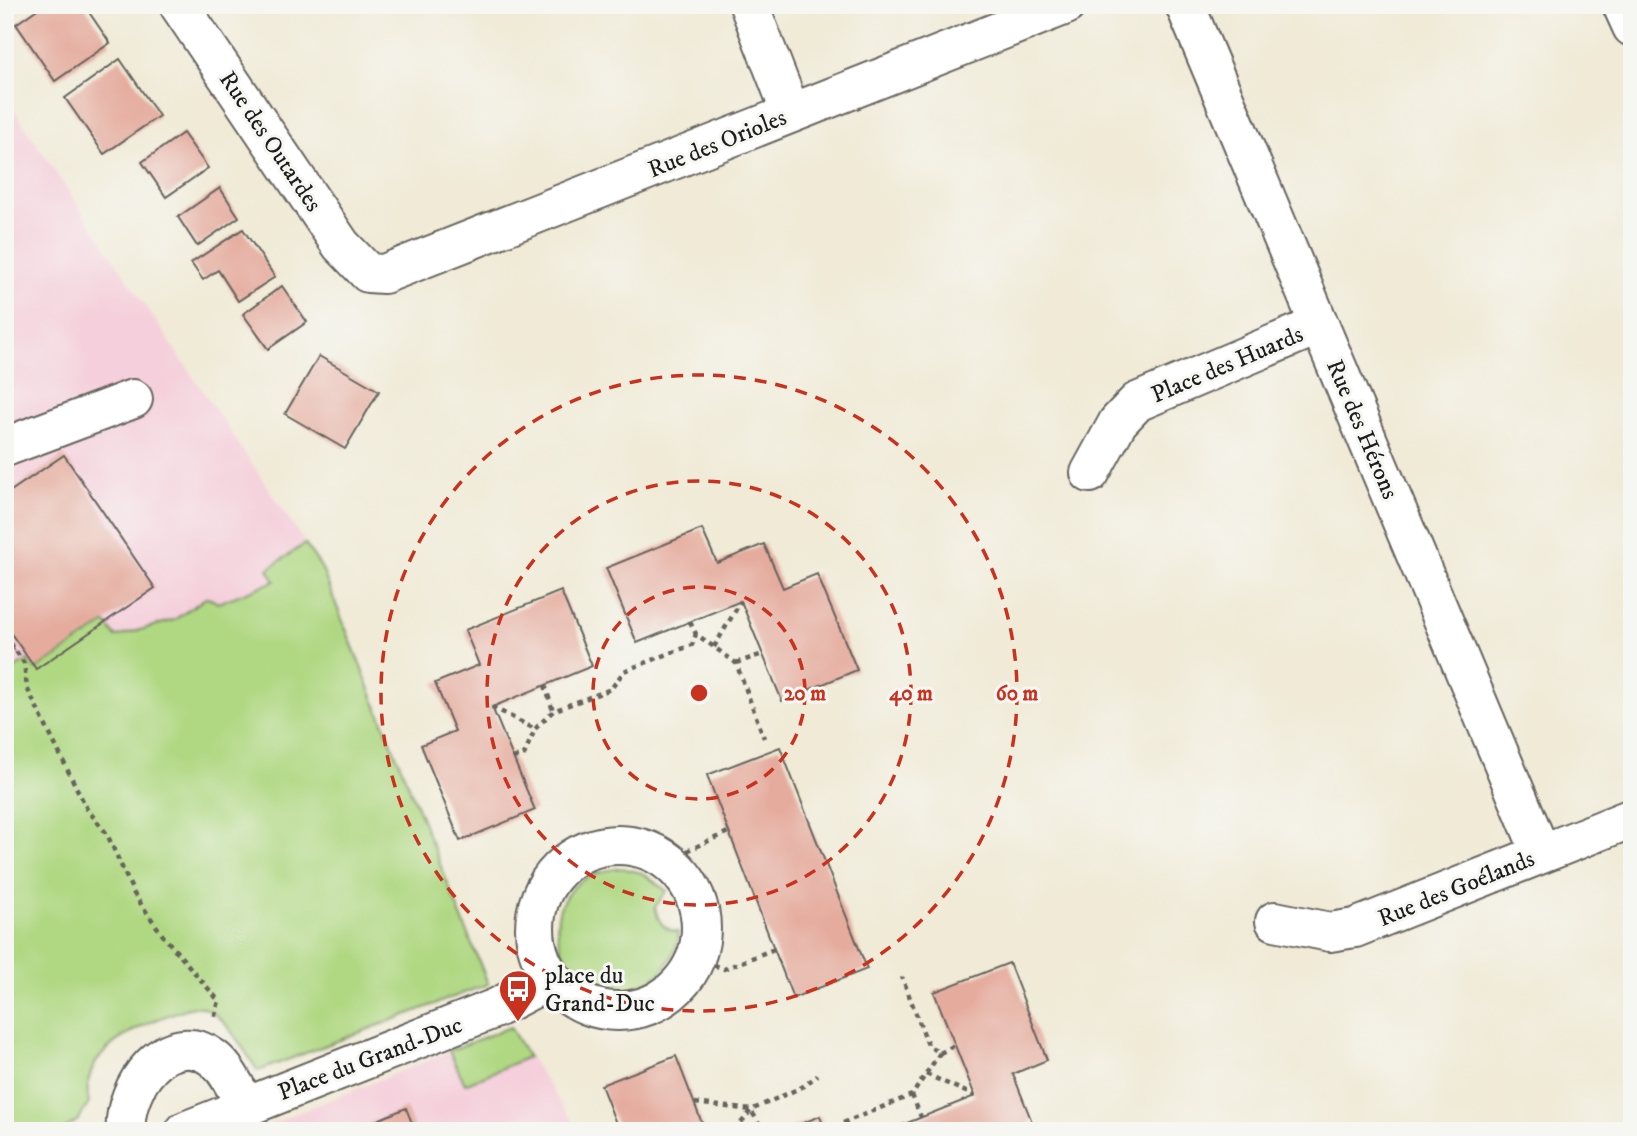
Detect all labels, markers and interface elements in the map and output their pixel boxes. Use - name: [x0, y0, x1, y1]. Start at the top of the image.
- street label: Rue des Outardes: [212, 66, 328, 218]
- street label: Rue des Orioles: [644, 103, 791, 185]
- street label: Place des Huards: [1147, 319, 1308, 410]
- street label: Rue des Hérons: [1319, 355, 1405, 504]
- centre of rings: [687, 681, 711, 705]
- text: 20 m: [784, 681, 826, 707]
- text: 40 m: [889, 681, 933, 707]
- text: 60 m: [996, 681, 1038, 707]
- street label: Rue des Goélands: [1374, 844, 1539, 934]
- place label: place du Grand-Duc: [544, 961, 655, 1019]
- bus stop icon: place du Grand-Duc: [497, 968, 539, 1023]
- street label: Place du Grand-Duc: [274, 1010, 467, 1108]

